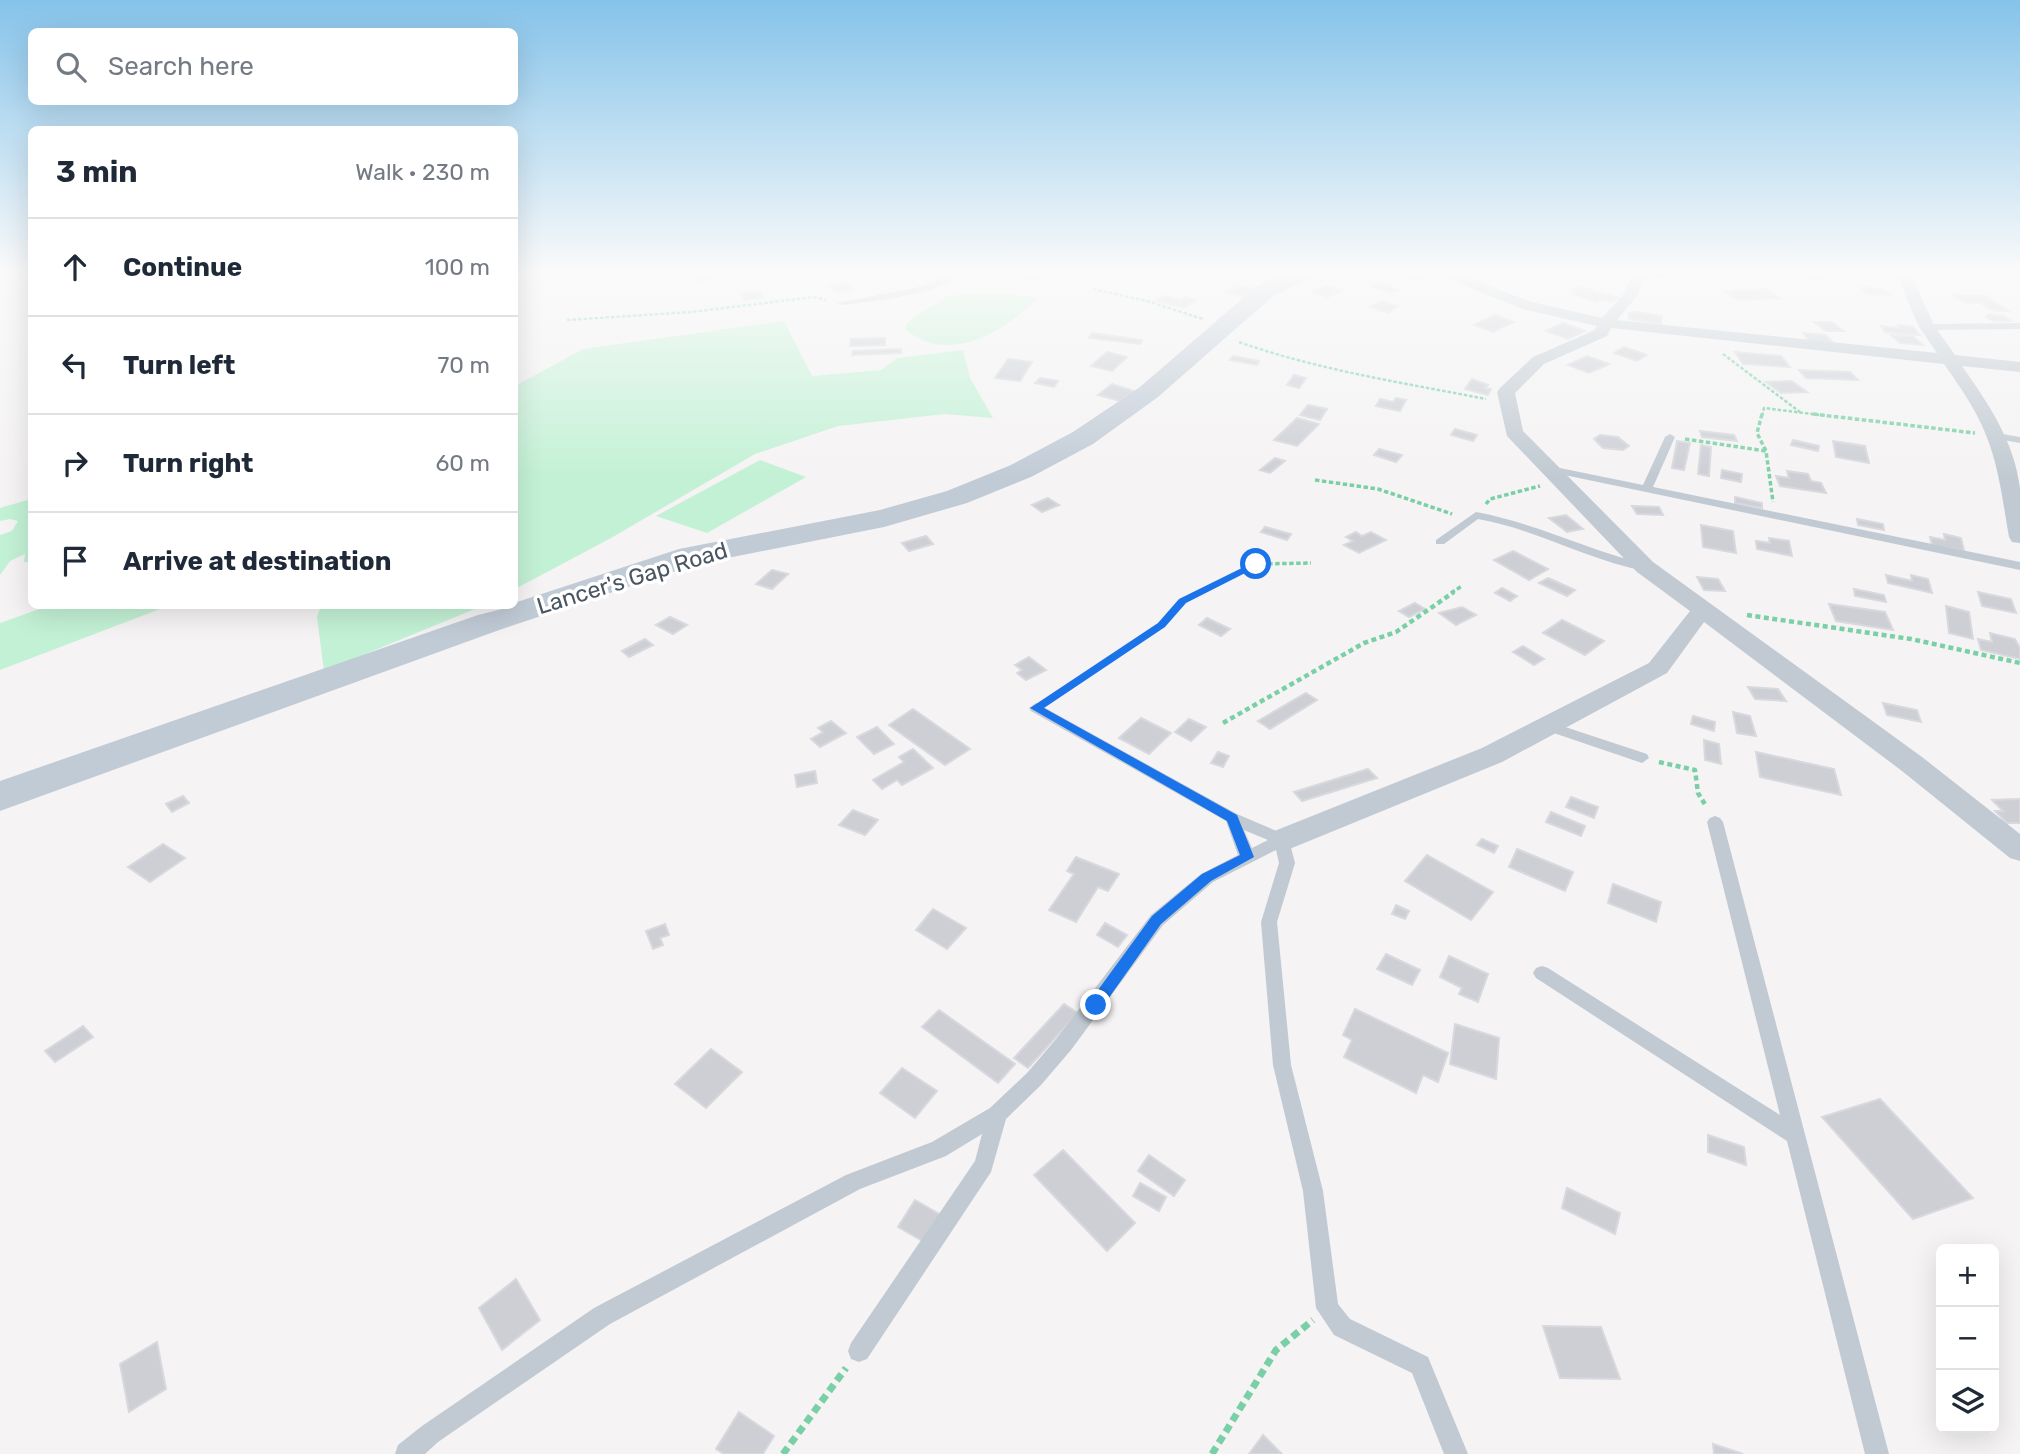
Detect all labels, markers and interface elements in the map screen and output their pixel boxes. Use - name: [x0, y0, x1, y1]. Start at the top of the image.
- search box: [28, 28, 518, 105]
- icon: search: [52, 48, 90, 86]
- text: Search here: [108, 51, 254, 82]
- text: 3 min: [56, 154, 138, 190]
- text: Walk · 230 m: [355, 158, 490, 186]
- icon: ahead: [56, 248, 94, 286]
- text: Continue: [123, 252, 242, 283]
- text: 100 m: [425, 253, 490, 281]
- icon: left: [56, 346, 94, 384]
- text: Turn left: [123, 350, 235, 381]
- text: 70 m: [438, 351, 490, 379]
- icon: right: [56, 444, 94, 482]
- text: Turn right: [123, 448, 253, 479]
- text: 60 m: [435, 449, 490, 477]
- street label: Lancer's Gap Road: [533, 536, 731, 620]
- icon: arrive: [56, 542, 94, 580]
- text: Arrive at destination: [123, 546, 391, 577]
- route start: [1240, 548, 1271, 579]
- route end: [1080, 989, 1111, 1020]
- map controls: [1936, 1244, 1999, 1433]
- button: +: [1936, 1244, 1999, 1307]
- button: −: [1936, 1307, 1999, 1370]
- button: layers: [1936, 1370, 1999, 1433]

